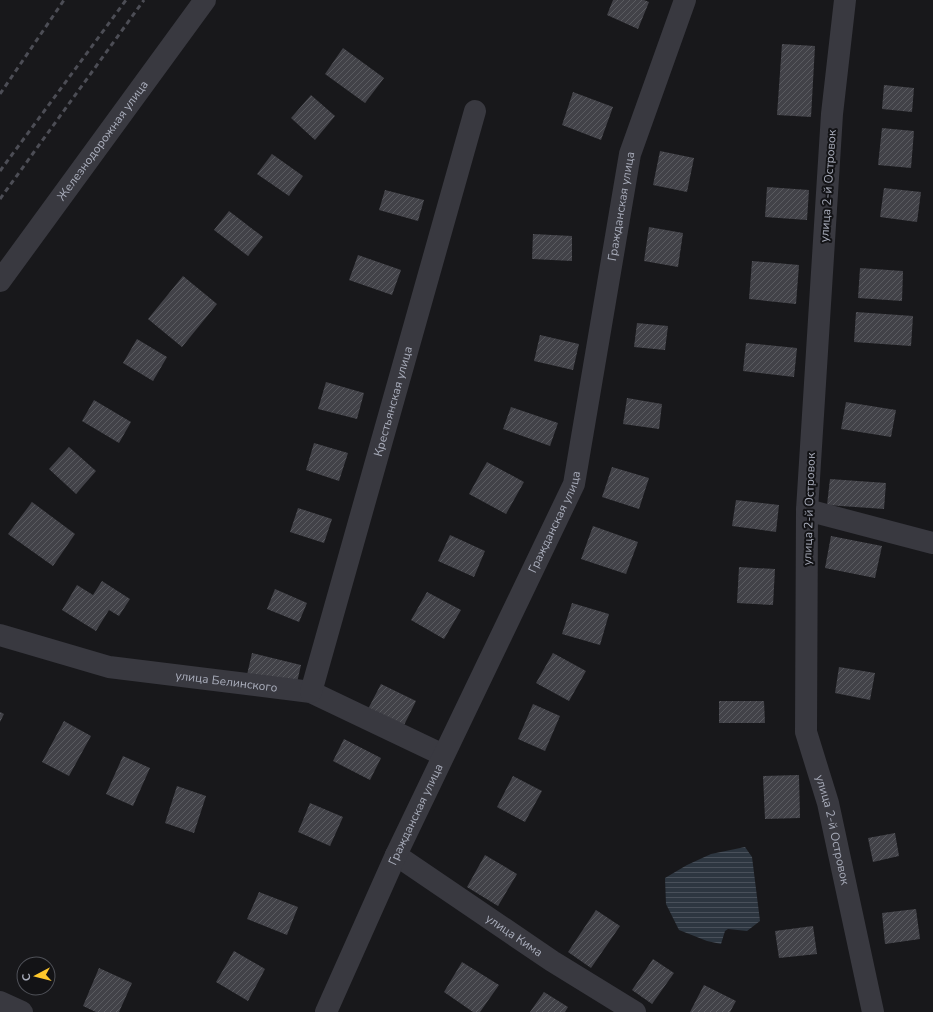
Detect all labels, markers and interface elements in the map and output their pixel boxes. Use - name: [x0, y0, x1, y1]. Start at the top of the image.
- street label: Железнодорожная улица: [53, 77, 152, 204]
- street label: улица 2-й Островок: [816, 129, 840, 243]
- street label: Гражданская улица: [604, 150, 638, 262]
- street label: Крестьянская улица: [370, 344, 416, 458]
- street label: улица 2-й Островок: [799, 452, 819, 566]
- street label: Гражданская улица: [525, 470, 584, 576]
- street label: улица Белинского: [175, 667, 279, 696]
- street label: Гражданская улица: [385, 761, 447, 868]
- street label: улица 2-й Островок: [812, 773, 854, 887]
- street label: улица Кима: [483, 910, 546, 960]
- north arrow: [16, 956, 56, 996]
- text: С: [19, 972, 34, 982]

